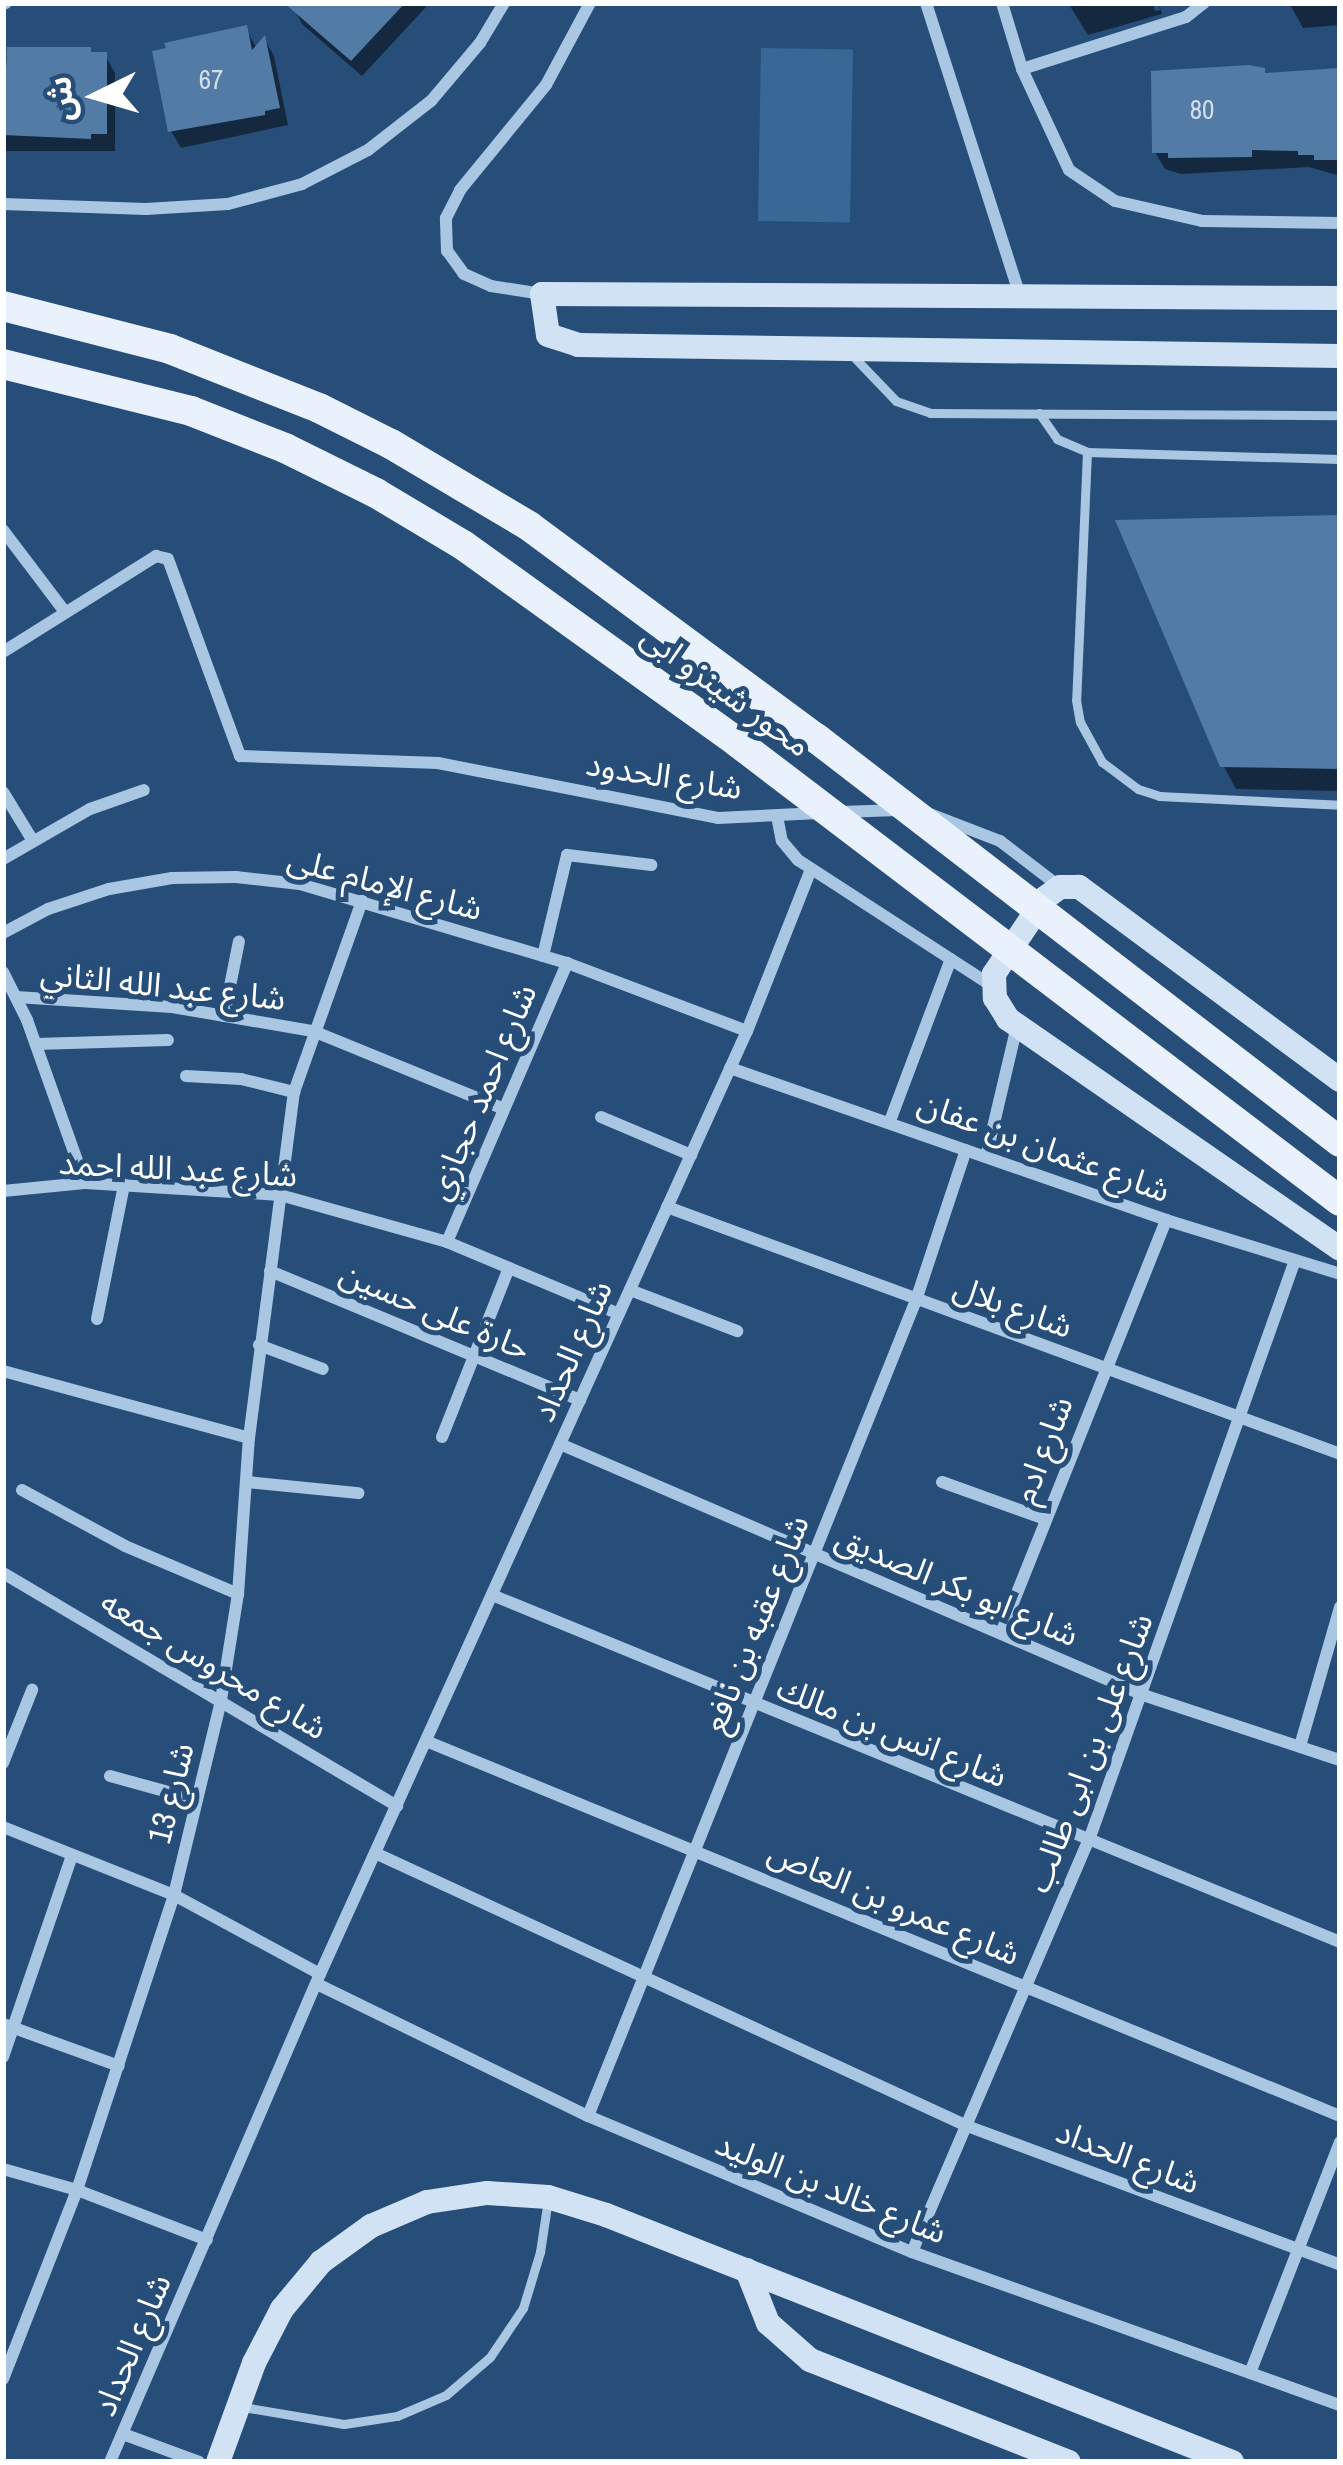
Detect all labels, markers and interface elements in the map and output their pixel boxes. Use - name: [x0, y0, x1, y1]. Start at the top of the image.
- north arrow: [36, 36, 156, 156]
- house number: 67: [199, 64, 223, 96]
- text: ش: [36, 75, 84, 124]
- house number: 80: [1190, 94, 1214, 126]
- street label: محور شينزو ابى: [634, 616, 818, 766]
- street label: شارع الحدود: [583, 744, 745, 808]
- street label: شارع الإمام على: [283, 839, 487, 929]
- street label: شارع عبد الله الثاني: [38, 953, 288, 1019]
- street label: شارع احمد حجازي: [419, 978, 545, 1206]
- street label: شارع عثمان بن عفان: [913, 1083, 1175, 1211]
- street label: شارع عبد الله احمد: [58, 1143, 298, 1195]
- street label: حارة على حسين: [334, 1253, 536, 1369]
- street label: شارع بلال: [948, 1267, 1078, 1347]
- street label: شارع الحداد: [523, 1274, 621, 1428]
- street label: شارع ادم: [1005, 1391, 1081, 1509]
- street label: شارع عقبه بن نافع: [694, 1510, 818, 1738]
- street label: شارع ابو بكر الصديق: [830, 1517, 1084, 1655]
- street label: شارع محروس جمعه: [94, 1582, 334, 1748]
- street label: شارع على بن ابى طالب: [1019, 1608, 1161, 1898]
- street label: شارع انس بن مالك: [771, 1668, 1013, 1796]
- street label: شارع 13: [139, 1739, 203, 1847]
- street label: شارع عمرو بن العاص: [762, 1832, 1026, 1974]
- street label: شارع الحداد: [1051, 2112, 1205, 2202]
- street label: شارع خالد بن الوليد: [710, 2124, 952, 2252]
- street label: شارع الحداد: [84, 2268, 180, 2422]

